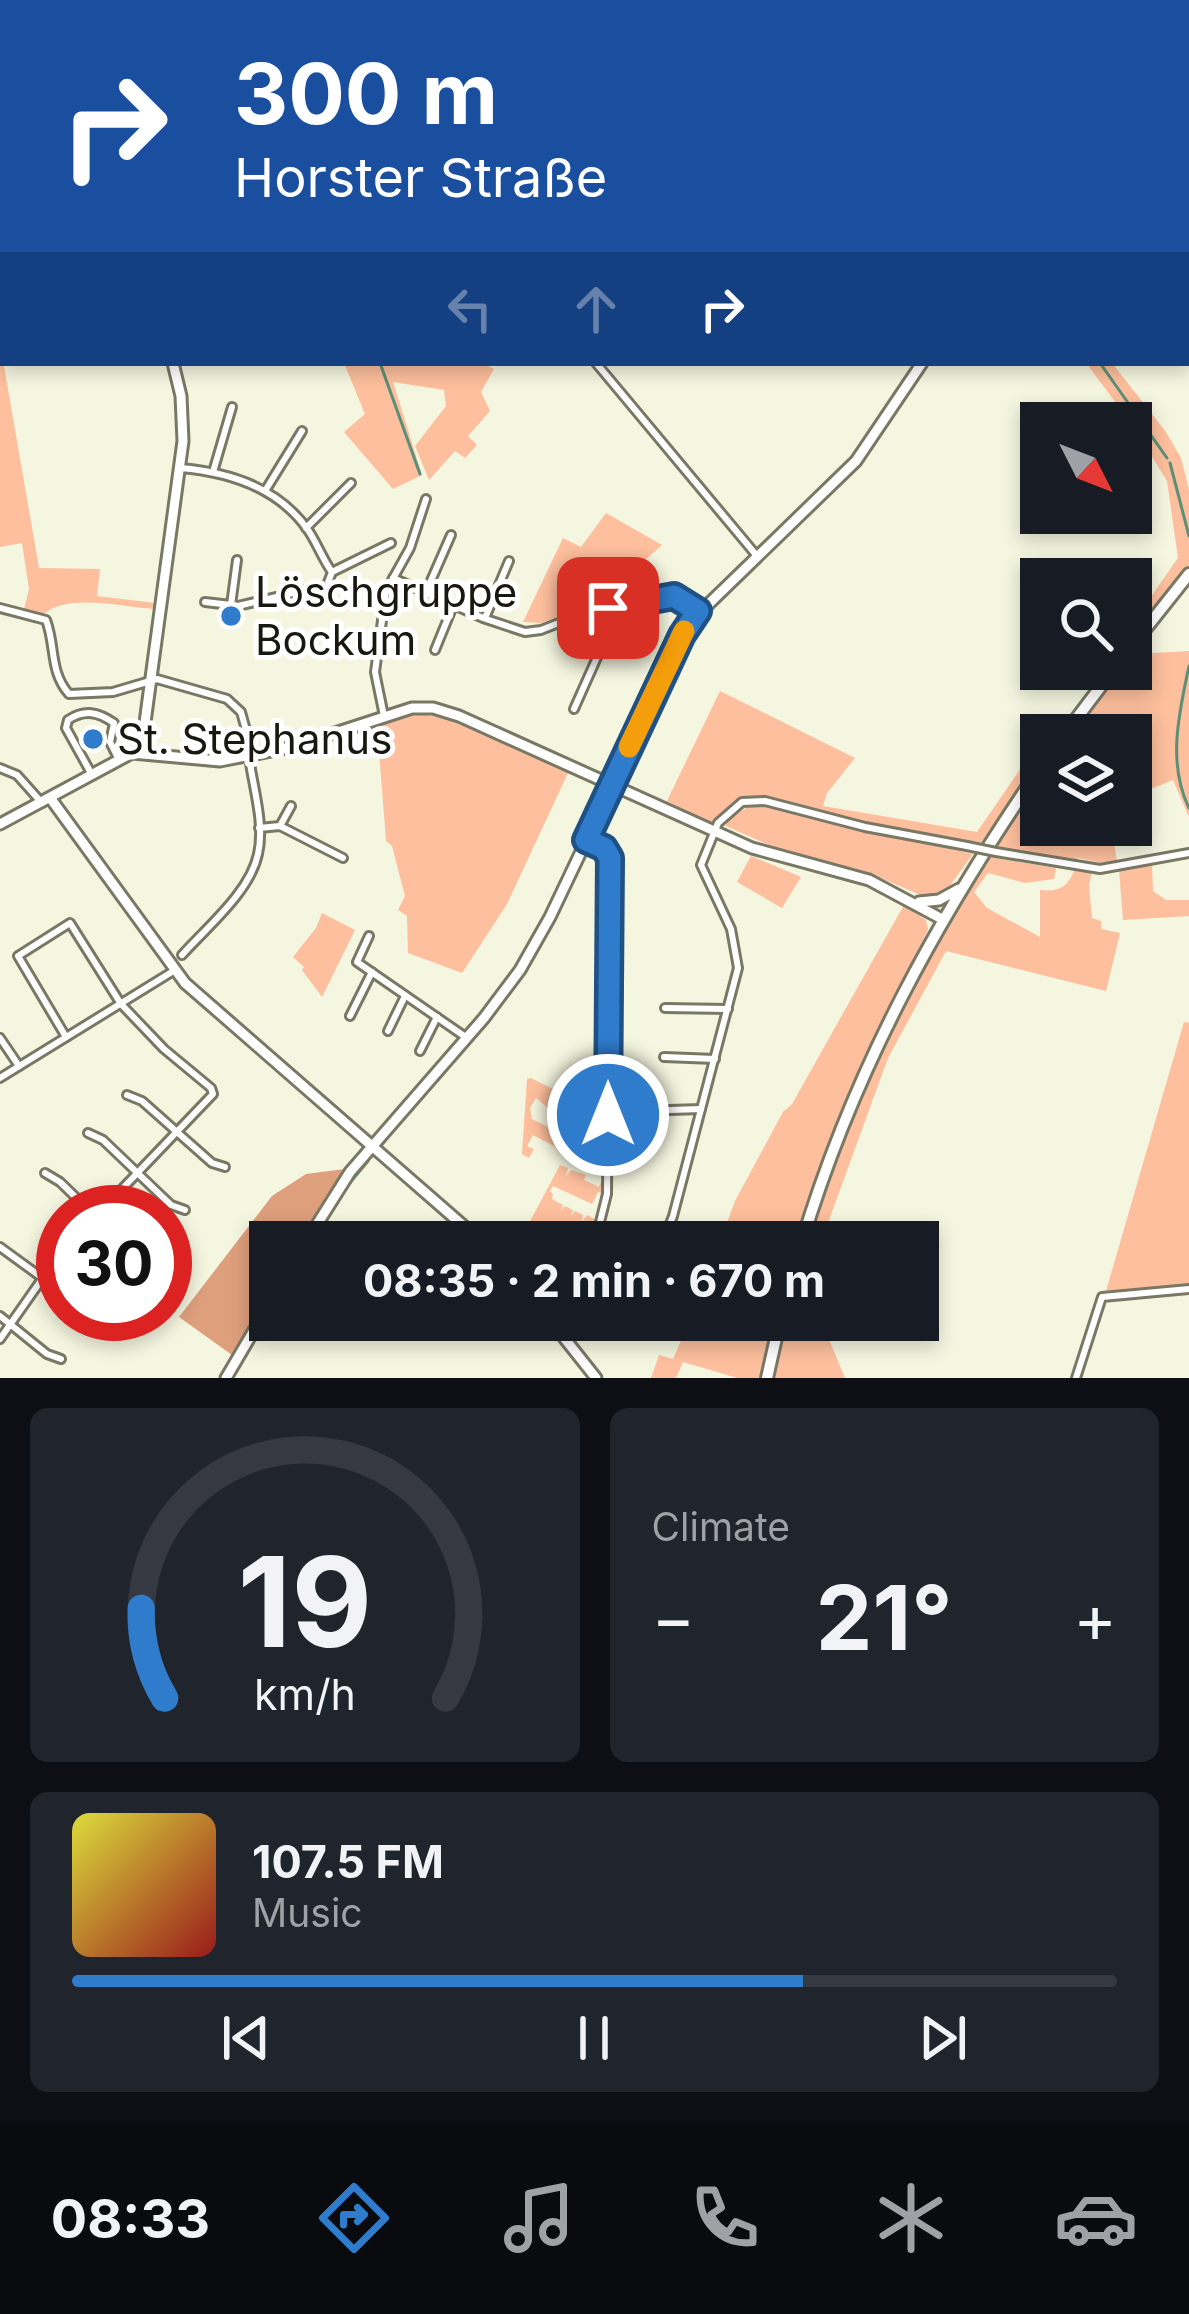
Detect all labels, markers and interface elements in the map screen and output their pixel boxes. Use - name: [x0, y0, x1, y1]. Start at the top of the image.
- text: 300 m: [234, 43, 498, 144]
- icon: right: [36, 48, 192, 204]
- text: Horster Straße: [234, 145, 607, 210]
- icon: left: [437, 276, 503, 342]
- icon: ahead: [563, 276, 629, 342]
- icon: right: [689, 276, 755, 342]
- north arrow: [1020, 402, 1152, 534]
- map controls: [1020, 402, 1152, 846]
- pin: [557, 557, 659, 659]
- button: search: [1020, 558, 1152, 690]
- place label: Löschgruppe Bockum: [255, 566, 517, 665]
- icon: arrive: [575, 575, 641, 641]
- marker: Löschgruppe Bockum: [218, 603, 244, 629]
- place label: St. Stephanus: [117, 713, 392, 764]
- button: layers: [1020, 714, 1152, 846]
- marker: St. Stephanus: [80, 726, 106, 752]
- position arrow: [545, 1052, 671, 1178]
- speed limit sign: 30: [36, 1185, 192, 1341]
- text: 08:35 · 2 min · 670 m: [363, 1253, 825, 1308]
- text: Climate: [652, 1503, 790, 1550]
- text: 19: [237, 1526, 372, 1677]
- text: 21°: [816, 1563, 953, 1672]
- text: −: [652, 1578, 695, 1658]
- text: +: [1073, 1578, 1117, 1658]
- text: km/h: [254, 1668, 356, 1720]
- text: 107.5 FM: [252, 1834, 444, 1889]
- text: Music: [252, 1889, 363, 1936]
- icon: previous: [213, 2005, 279, 2071]
- icon: pause: [561, 2005, 627, 2071]
- icon: next: [910, 2005, 976, 2071]
- icon: directions: [312, 2176, 396, 2260]
- icon: music: [497, 2176, 581, 2260]
- icon: phone: [683, 2176, 767, 2260]
- icon: climate: [869, 2176, 953, 2260]
- icon: car: [1054, 2176, 1138, 2260]
- text: 08:33: [51, 2186, 210, 2251]

